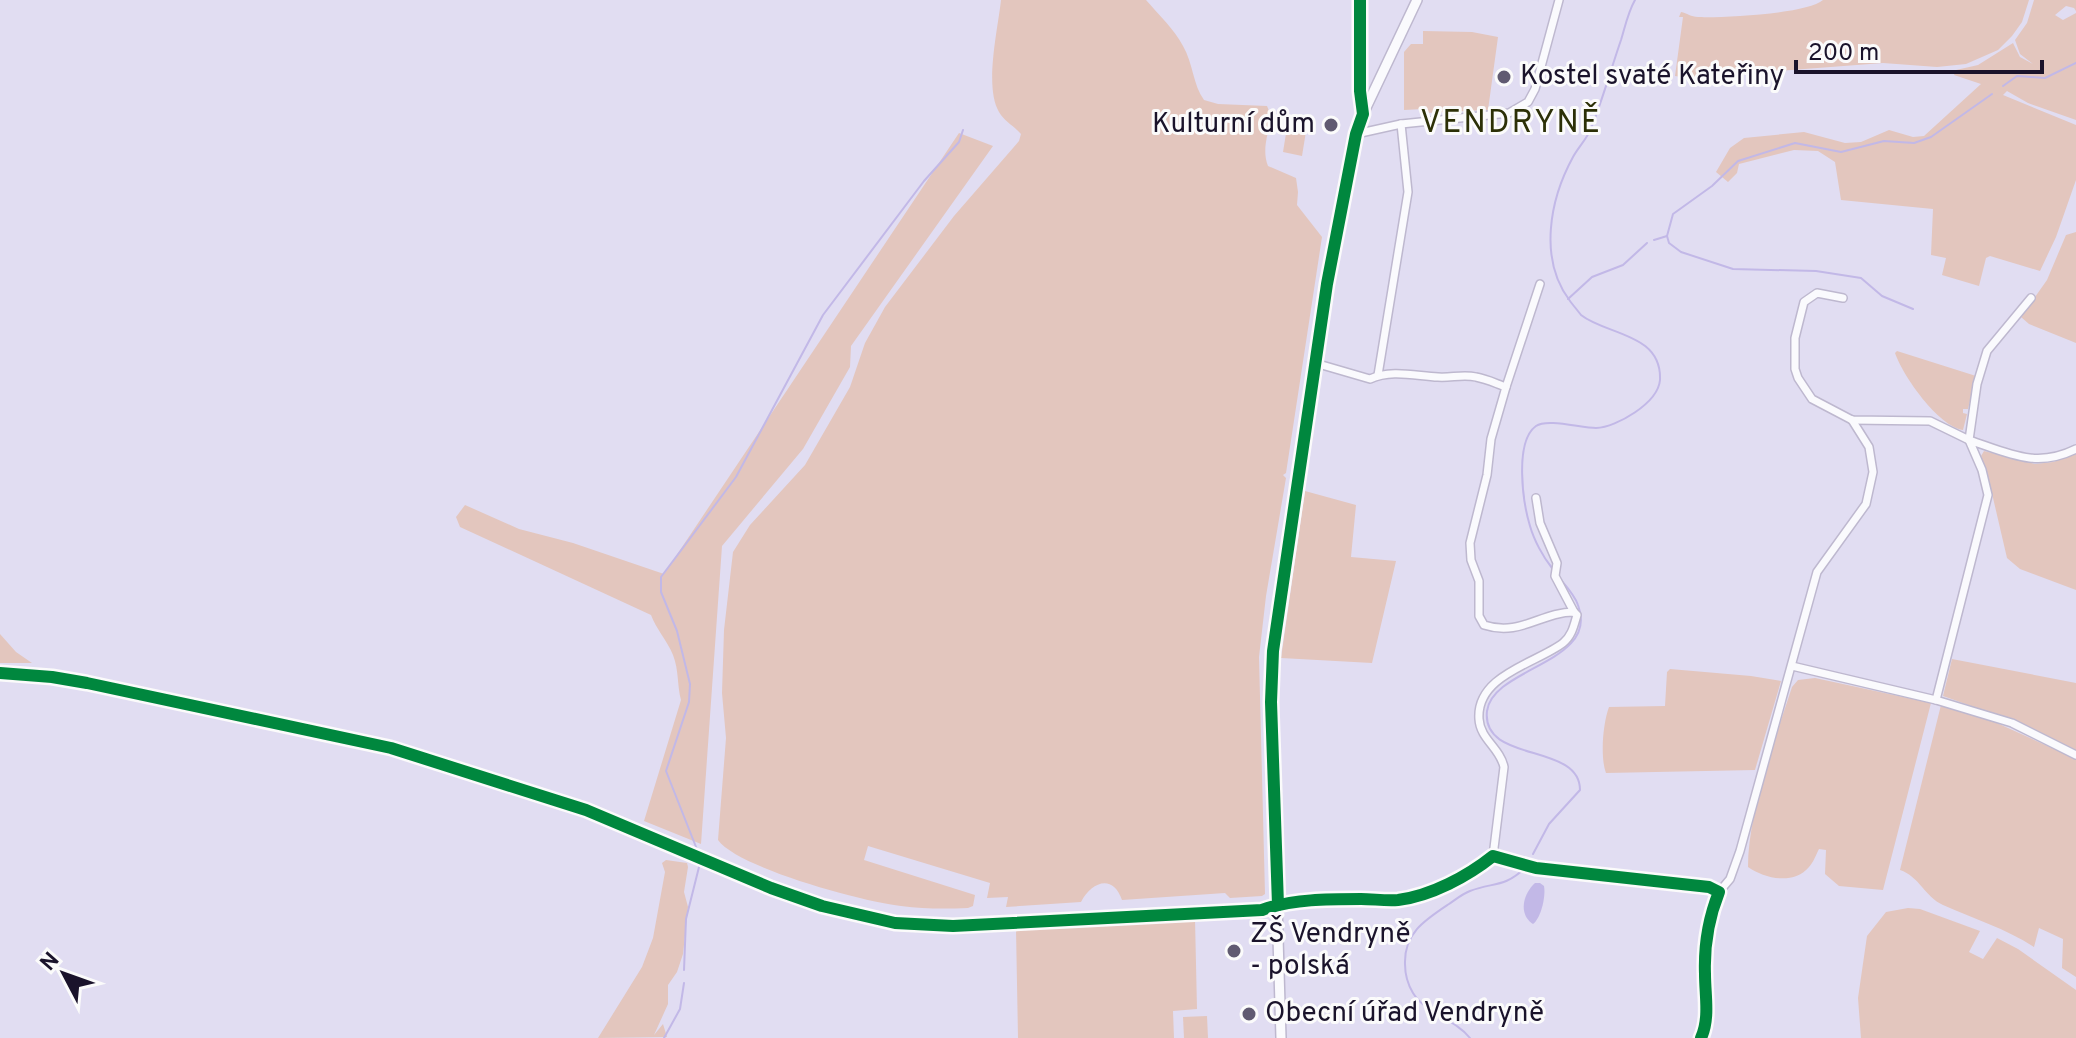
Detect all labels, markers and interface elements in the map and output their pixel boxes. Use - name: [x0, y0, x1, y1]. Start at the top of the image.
- scale bar: [1796, 24, 2042, 74]
- text: 200 m: [1808, 39, 1879, 69]
- place label: Kostel svaté Kateřiny: [1520, 59, 1784, 95]
- marker: Kostel svaté Kateřiny: [1495, 68, 1513, 86]
- district label: VENDRYNĚ: [1420, 102, 1602, 144]
- place label: Kulturní dům: [1152, 107, 1315, 143]
- marker: Kulturní dům: [1322, 116, 1340, 134]
- place label: ZŠ Vendryně - polská: [1250, 915, 1411, 985]
- north arrow: [24, 934, 104, 1014]
- marker: ZŠ Vendryně - polská: [1225, 942, 1243, 960]
- text: N: [35, 948, 66, 977]
- place label: Obecní úřad Vendryně: [1265, 996, 1544, 1032]
- marker: Obecní úřad Vendryně: [1240, 1005, 1258, 1023]

